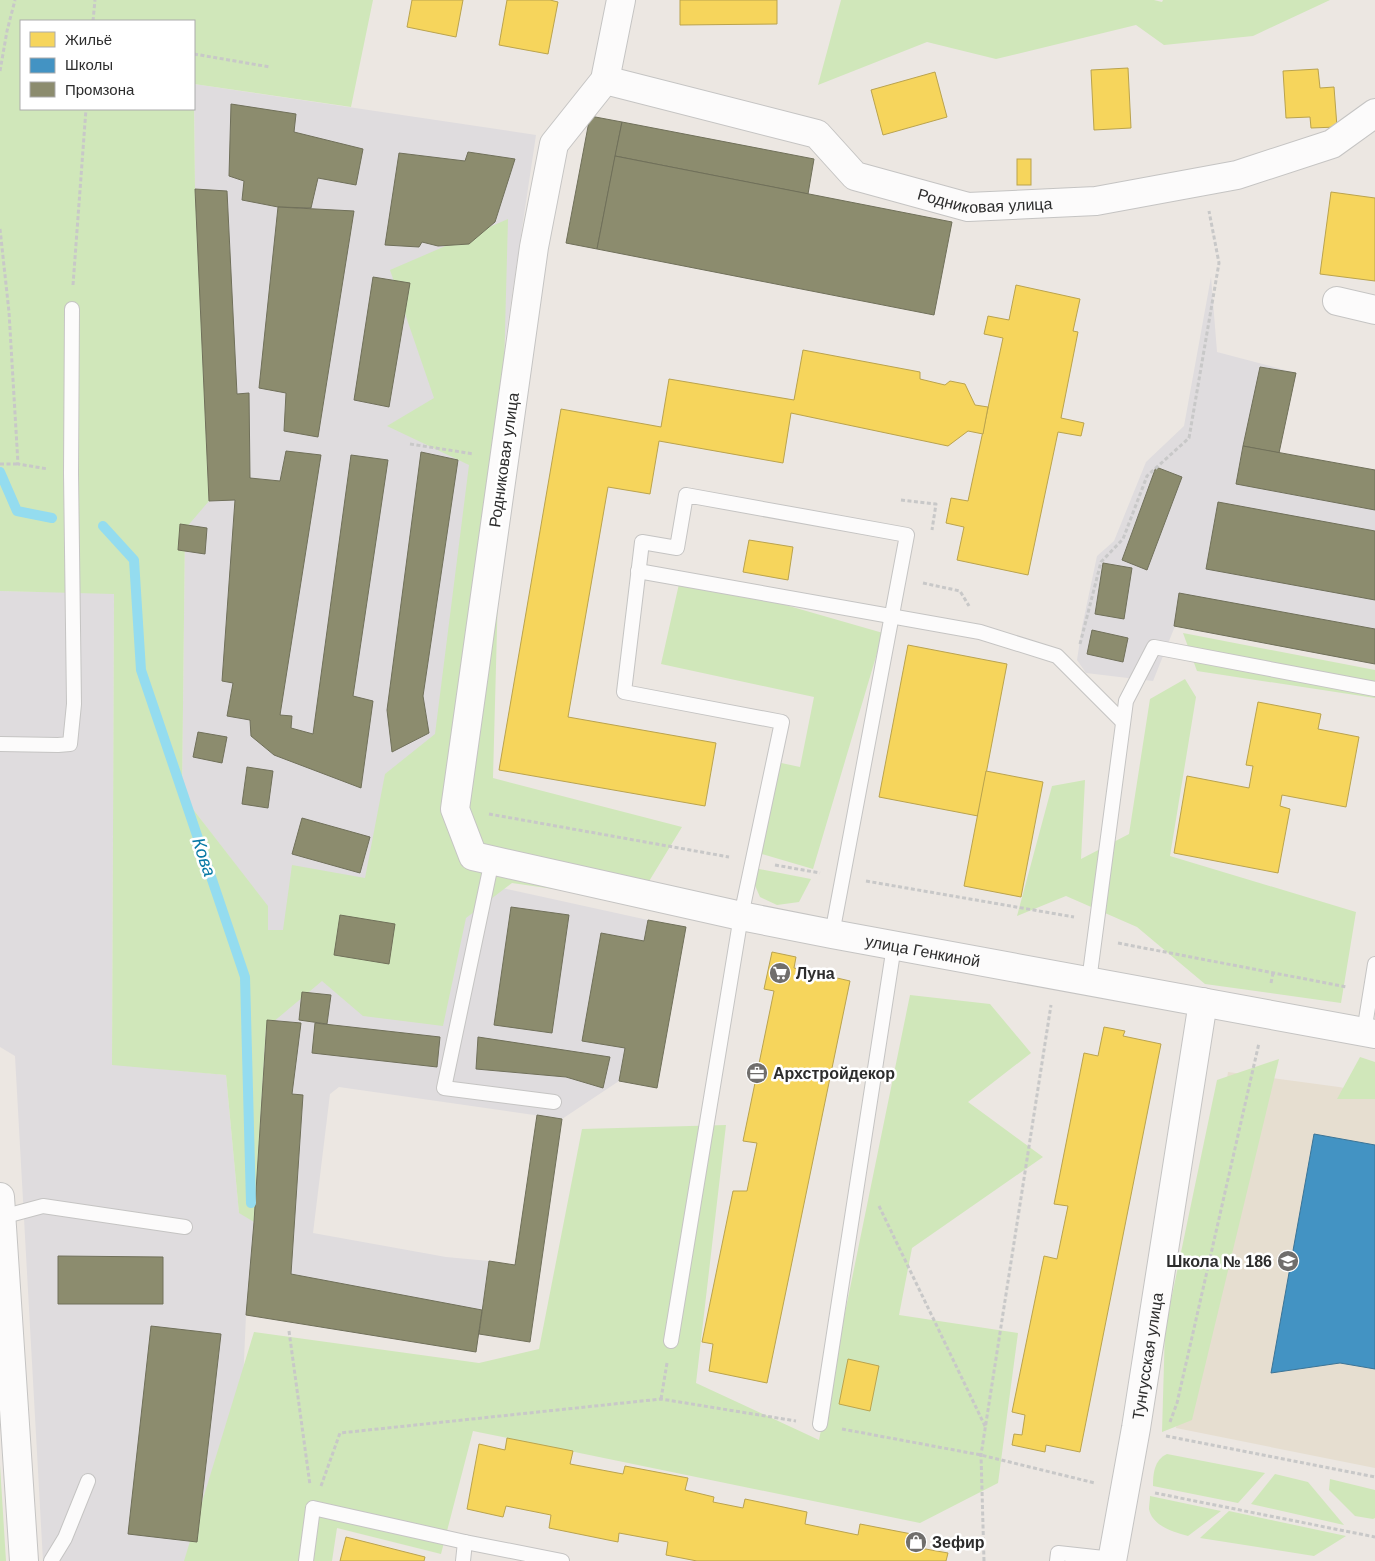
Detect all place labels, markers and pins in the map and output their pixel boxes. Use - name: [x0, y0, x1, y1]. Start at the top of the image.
- supermarket icon: Луна: [768, 961, 792, 985]
- place label: Луна: [796, 965, 835, 982]
- office icon: Архстройдекор: [745, 1061, 769, 1085]
- place label: Архстройдекор: [773, 1065, 895, 1082]
- school or university icon: Школа № 186: [1276, 1249, 1300, 1273]
- place label: Школа № 186: [1166, 1253, 1272, 1270]
- shop icon: Зефир: [904, 1530, 928, 1554]
- place label: Зефир: [932, 1534, 985, 1551]

